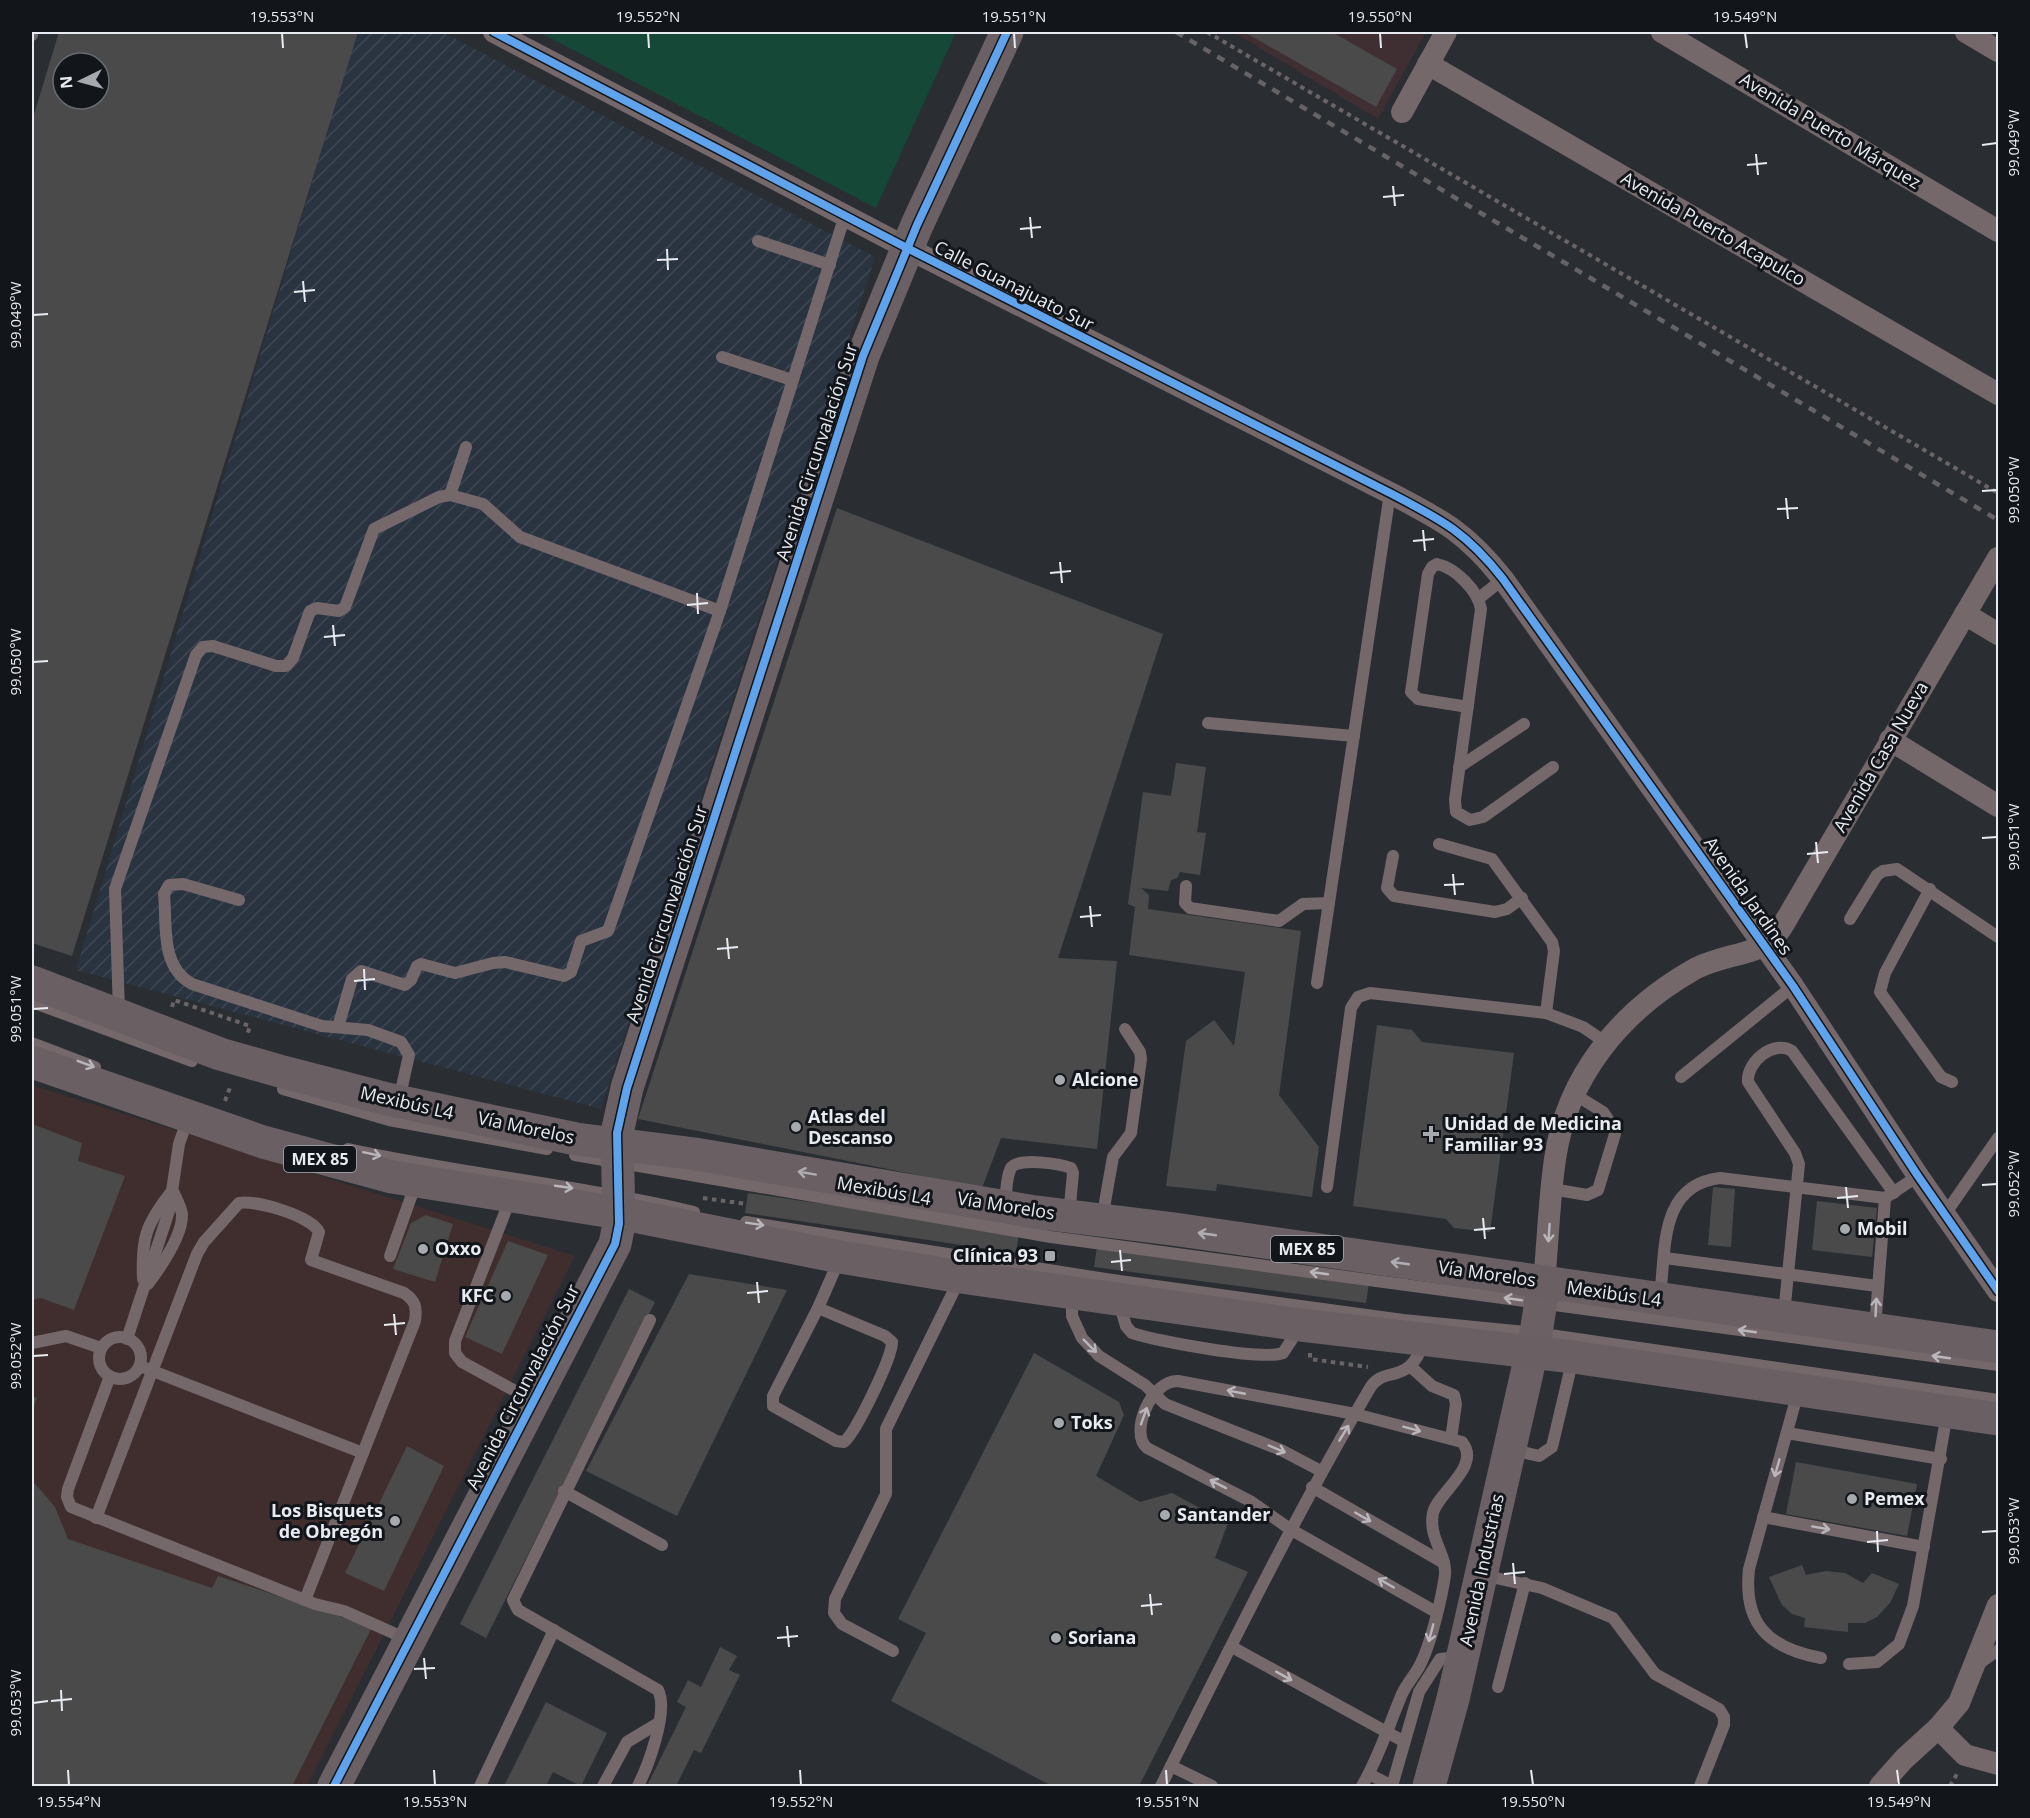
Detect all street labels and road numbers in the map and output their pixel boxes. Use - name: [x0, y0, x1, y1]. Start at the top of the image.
- street label: Avenida Puerto Márquez: [1736, 67, 1925, 194]
- street label: Avenida Puerto Acapulco: [1617, 165, 1810, 291]
- street label: Calle Guanajuato Sur: [931, 234, 1099, 336]
- street label: Avenida Circunvalación Sur: [770, 339, 863, 563]
- street label: Avenida Casa Nueva: [1827, 677, 1933, 836]
- street label: Avenida Circunvalación Sur: [620, 801, 713, 1025]
- street label: Avenida Jardines: [1699, 832, 1799, 959]
- street label: Mexibús L4: [358, 1080, 456, 1124]
- street label: Vía Morelos: [476, 1105, 577, 1149]
- road number: MEX 85: [284, 1146, 356, 1172]
- street label: Mexibús L4: [835, 1170, 933, 1210]
- street label: Vía Morelos: [956, 1185, 1057, 1225]
- road number: MEX 85: [1271, 1236, 1343, 1262]
- street label: Vía Morelos: [1437, 1254, 1538, 1292]
- street label: Mexibús L4: [1565, 1274, 1663, 1312]
- street label: Avenida Circunvalación Sur: [460, 1279, 585, 1493]
- street label: Avenida Industrias: [1453, 1491, 1509, 1648]

